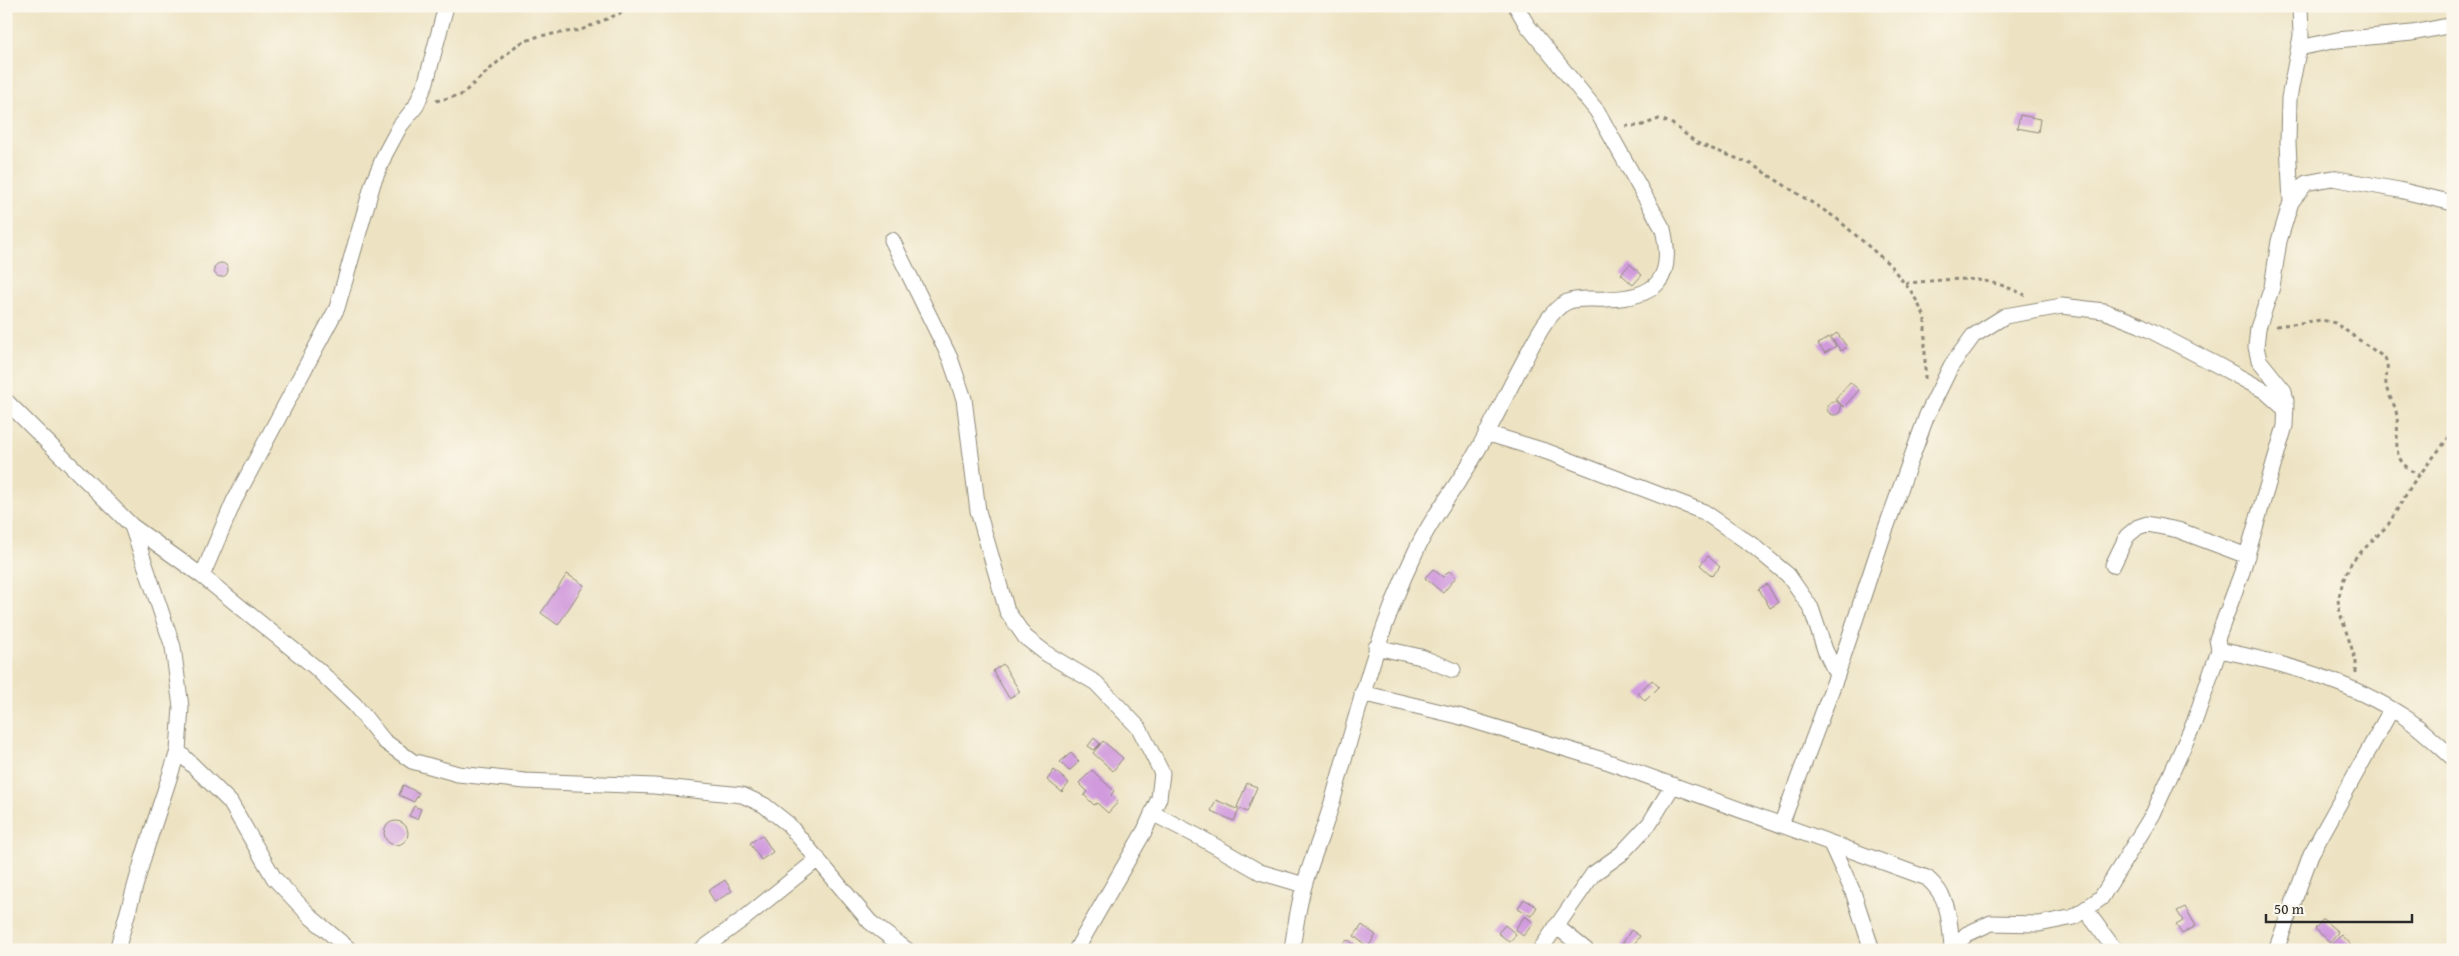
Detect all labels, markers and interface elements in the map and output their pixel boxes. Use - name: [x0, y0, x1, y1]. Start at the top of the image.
- scale bar: [2266, 891, 2413, 923]
- text: 50 m: [2274, 898, 2305, 919]

